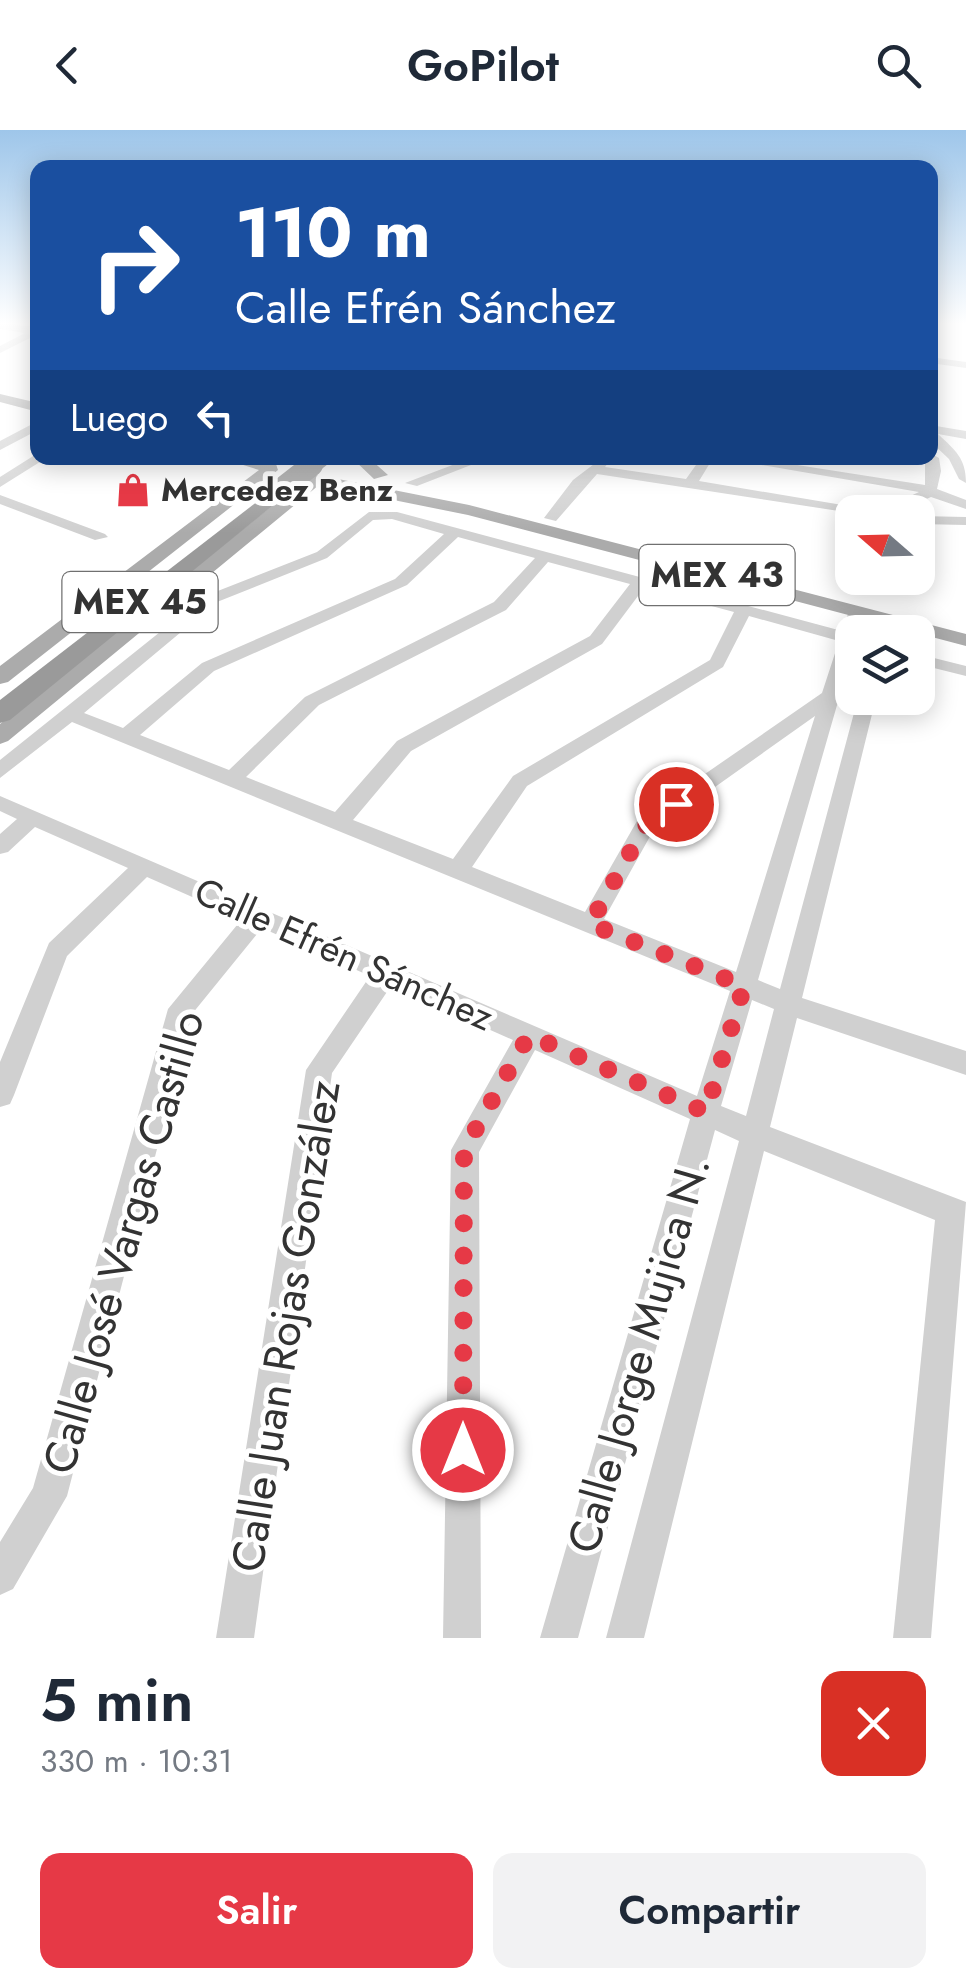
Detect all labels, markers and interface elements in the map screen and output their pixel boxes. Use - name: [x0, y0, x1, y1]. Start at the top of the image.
- text: GoPilot: [407, 33, 559, 98]
- icon: back: [40, 38, 95, 93]
- icon: search: [871, 38, 926, 93]
- text: 110 m: [235, 182, 431, 283]
- icon: right: [70, 200, 200, 330]
- text: Calle Efrén Sánchez: [235, 275, 616, 340]
- text: Luego: [70, 390, 168, 445]
- icon: left: [188, 390, 243, 445]
- place label: Mercedez Benz: [161, 467, 394, 513]
- shop icon: Mercedez Benz: [114, 471, 152, 509]
- north arrow: [835, 495, 935, 595]
- map controls: [835, 495, 935, 715]
- road number: MEX 43: [640, 545, 794, 605]
- road number: MEX 45: [62, 572, 218, 632]
- button: layers: [835, 615, 935, 715]
- pin: [634, 762, 719, 847]
- icon: arrive: [649, 777, 704, 832]
- street label: Calle Efrén Sánchez: [186, 863, 502, 1044]
- street label: Calle José Vargas Castillo: [26, 1003, 221, 1481]
- street label: Calle Juan Rojas González: [215, 1076, 356, 1576]
- street label: Calle Jorge Mujica N.: [551, 1148, 726, 1560]
- position arrow: [411, 1398, 515, 1502]
- text: 5 min: [40, 1657, 193, 1744]
- button: close: [821, 1671, 926, 1776]
- text: 330 m · 10:31: [40, 1738, 233, 1784]
- button: Salir: [40, 1853, 473, 1968]
- button: Compartir: [493, 1853, 926, 1968]

